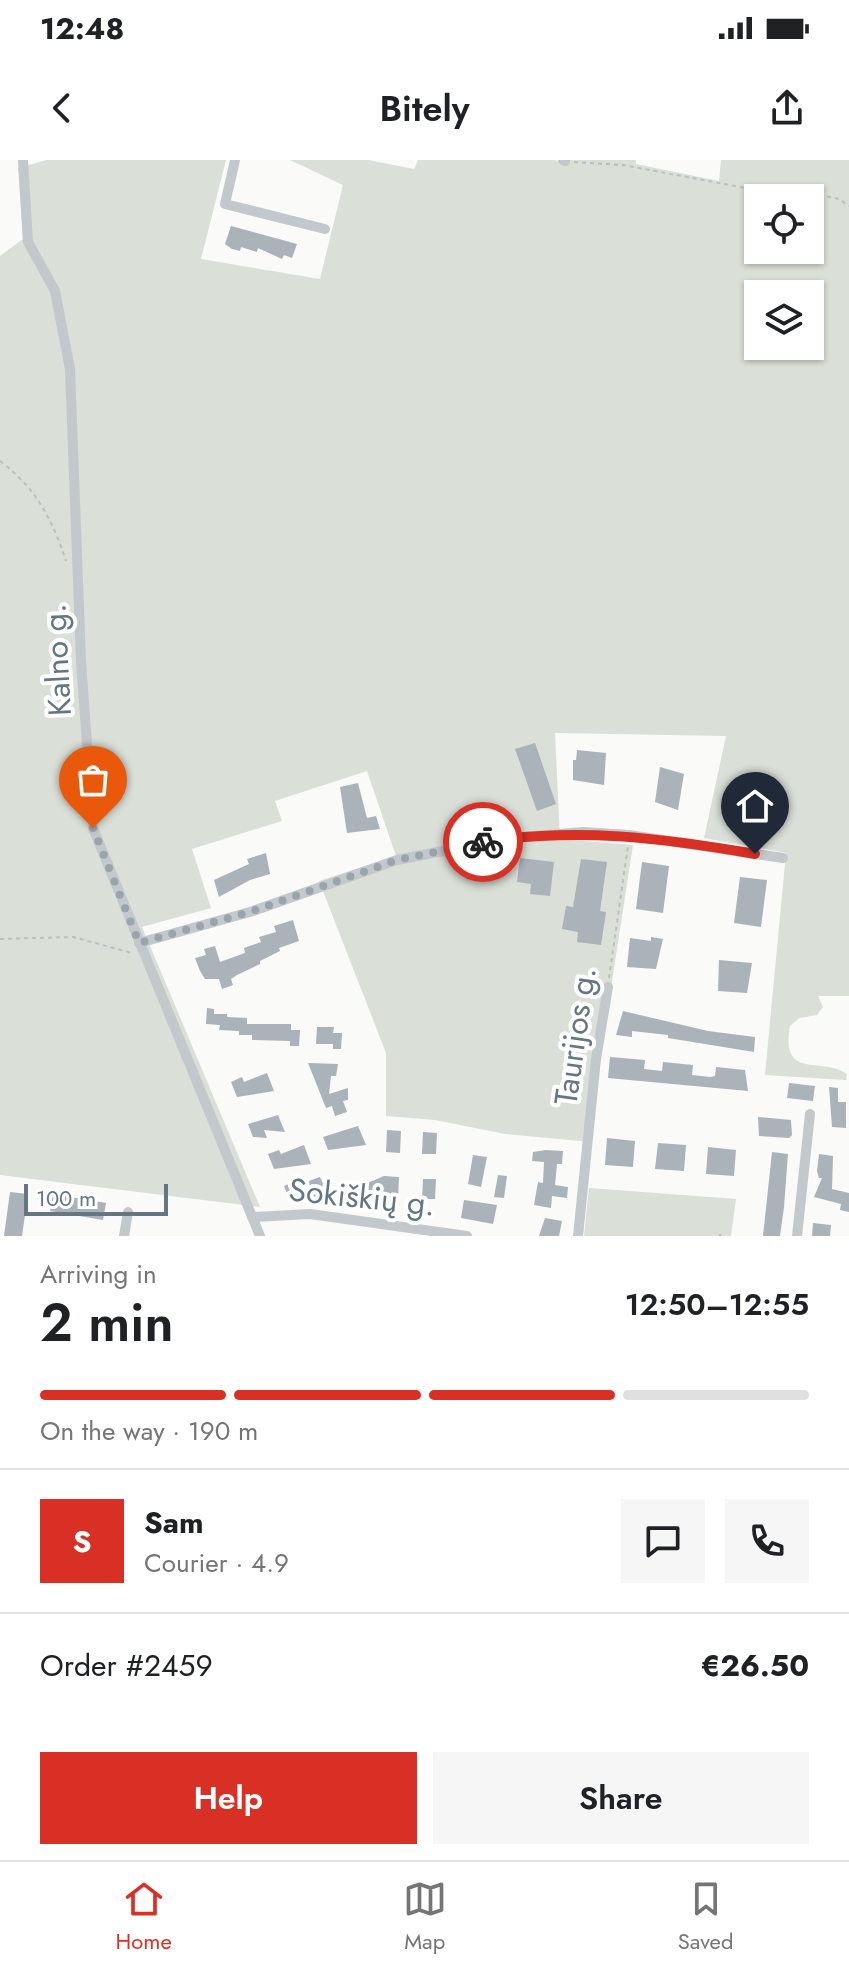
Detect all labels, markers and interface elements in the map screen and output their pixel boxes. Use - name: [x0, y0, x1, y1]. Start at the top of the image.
- text: 12:48: [40, 7, 124, 50]
- text: Bitely: [379, 82, 470, 134]
- icon: back: [40, 86, 84, 130]
- icon: share: [765, 86, 809, 130]
- map controls: [744, 184, 824, 360]
- button: locate: [744, 184, 824, 264]
- button: layers: [744, 280, 824, 360]
- street label: Kalno g.: [31, 603, 83, 717]
- pin: [59, 746, 127, 828]
- icon: bag: [71, 758, 115, 802]
- pin: [721, 772, 789, 854]
- icon: home: [733, 784, 777, 828]
- courier: [443, 802, 523, 882]
- icon: bike: [461, 820, 505, 864]
- street label: Taurijos g.: [543, 964, 607, 1108]
- street label: Sokiškių g.: [287, 1166, 437, 1228]
- scale bar: [24, 1180, 168, 1216]
- text: 100 m: [36, 1182, 96, 1214]
- text: Arriving in: [40, 1255, 157, 1293]
- text: 12:50–12:55: [625, 1283, 809, 1326]
- text: 2 min: [40, 1285, 173, 1361]
- text: On the way · 190 m: [40, 1412, 258, 1450]
- button: chat: [621, 1499, 705, 1583]
- button: phone: [725, 1499, 809, 1583]
- text: Sam: [144, 1501, 204, 1544]
- text: S: [73, 1520, 91, 1563]
- text: Courier · 4.9: [144, 1544, 289, 1582]
- text: Order #2459: [40, 1644, 213, 1687]
- text: €26.50: [701, 1644, 809, 1687]
- button: Help: [40, 1752, 417, 1844]
- button: Share: [433, 1752, 809, 1844]
- tab: Home: [116, 1877, 172, 1957]
- tab: Map: [403, 1877, 447, 1957]
- tab: Saved: [678, 1877, 733, 1957]

